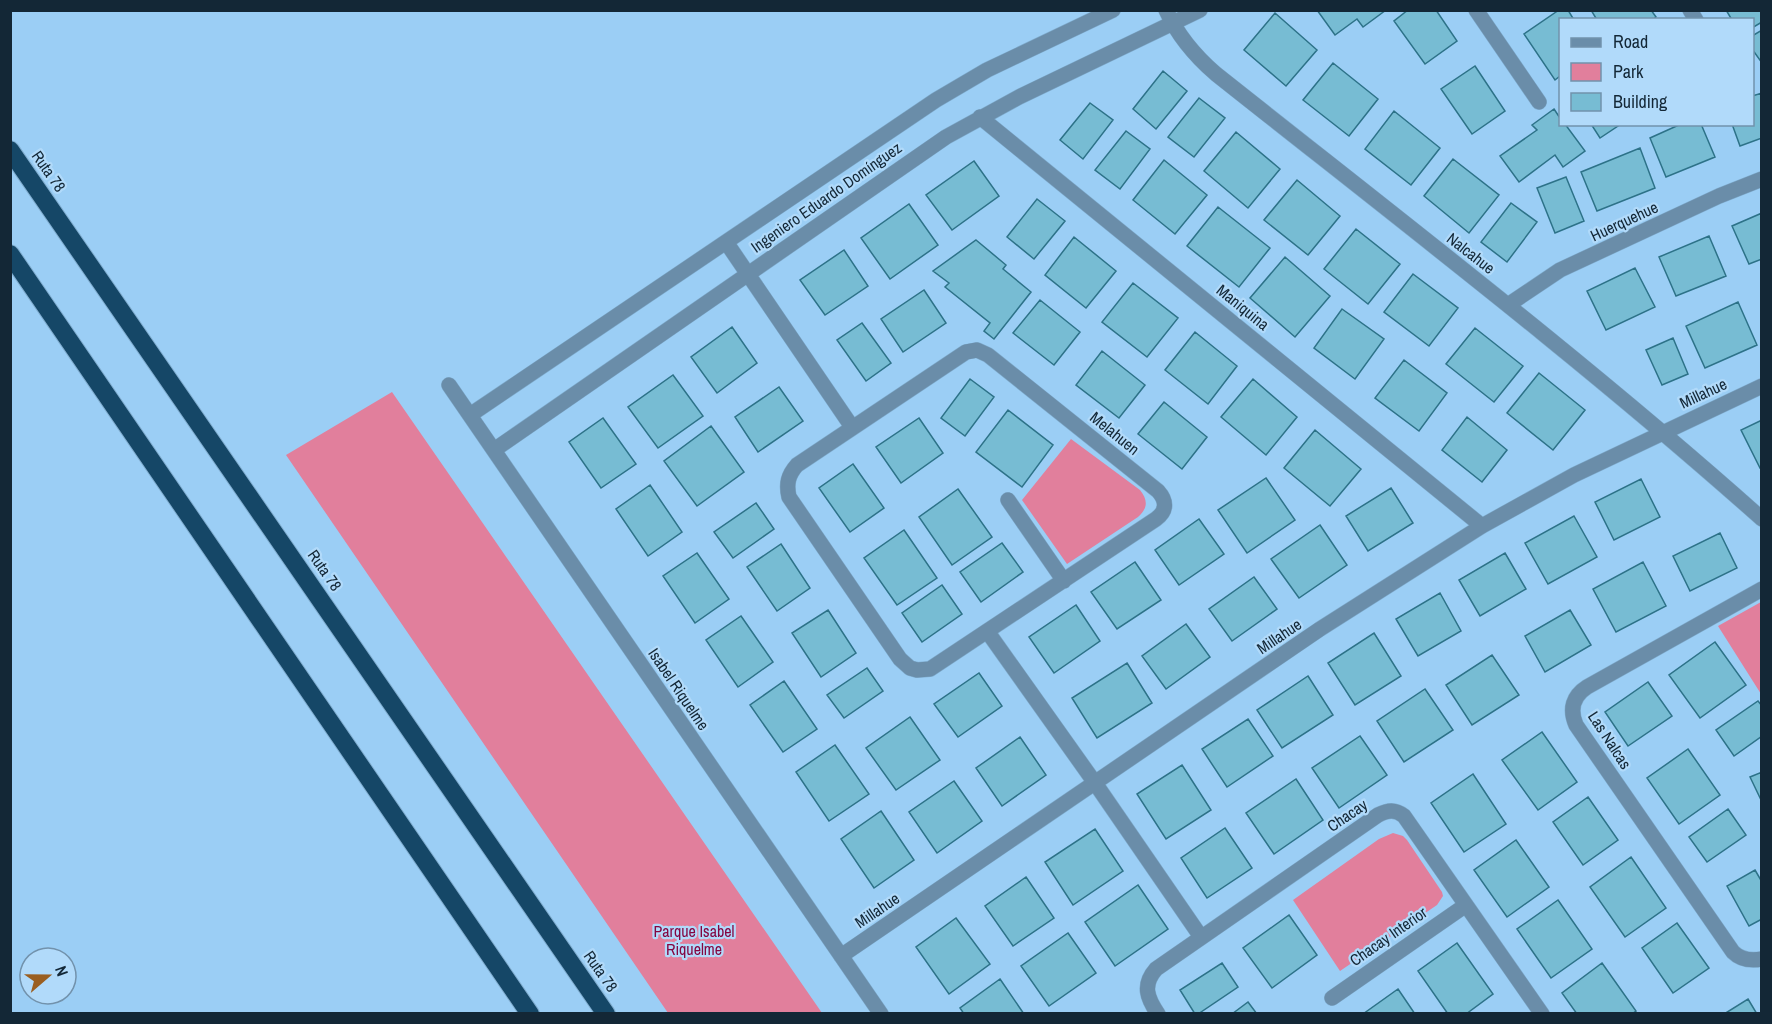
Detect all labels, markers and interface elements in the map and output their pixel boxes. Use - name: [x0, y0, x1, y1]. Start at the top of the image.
- legend: [1559, 18, 1754, 126]
- text: Road: [1613, 29, 1648, 54]
- text: Park: [1613, 59, 1644, 84]
- text: Building: [1613, 89, 1668, 114]
- street label: Ingeniero Eduardo Domínguez: [746, 136, 906, 257]
- street label: Ruta 78: [27, 146, 71, 196]
- street label: Huerquehue: [1587, 196, 1661, 246]
- street label: Nalcahue: [1442, 227, 1500, 279]
- street label: Maniquina: [1212, 279, 1275, 335]
- street label: Millahue: [1676, 373, 1730, 413]
- street label: Melahuen: [1086, 406, 1144, 460]
- street label: Ruta 78: [303, 545, 347, 595]
- street label: Millahue: [1252, 613, 1306, 659]
- street label: Isabel Riquelme: [643, 644, 715, 734]
- street label: Las Nalcas: [1583, 707, 1637, 773]
- street label: Chacay: [1322, 793, 1372, 837]
- street label: Millahue: [850, 887, 904, 933]
- street label: Chacay Interior: [1345, 901, 1432, 971]
- park label: Parque Isabel Riquelme: [654, 920, 735, 960]
- north arrow: [18, 946, 78, 1006]
- street label: Ruta 78: [579, 946, 623, 996]
- text: N: [50, 963, 74, 979]

